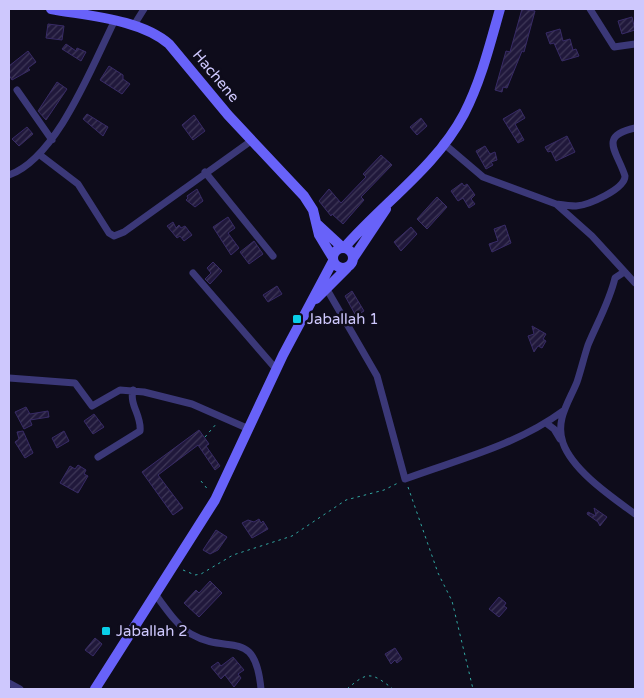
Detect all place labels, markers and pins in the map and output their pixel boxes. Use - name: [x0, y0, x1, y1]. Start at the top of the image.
- place label: Jaballah 1: [307, 310, 379, 328]
- marker: Jaballah 1: [291, 313, 303, 325]
- place label: Jaballah 2: [116, 622, 188, 640]
- marker: Jaballah 2: [100, 625, 112, 637]

